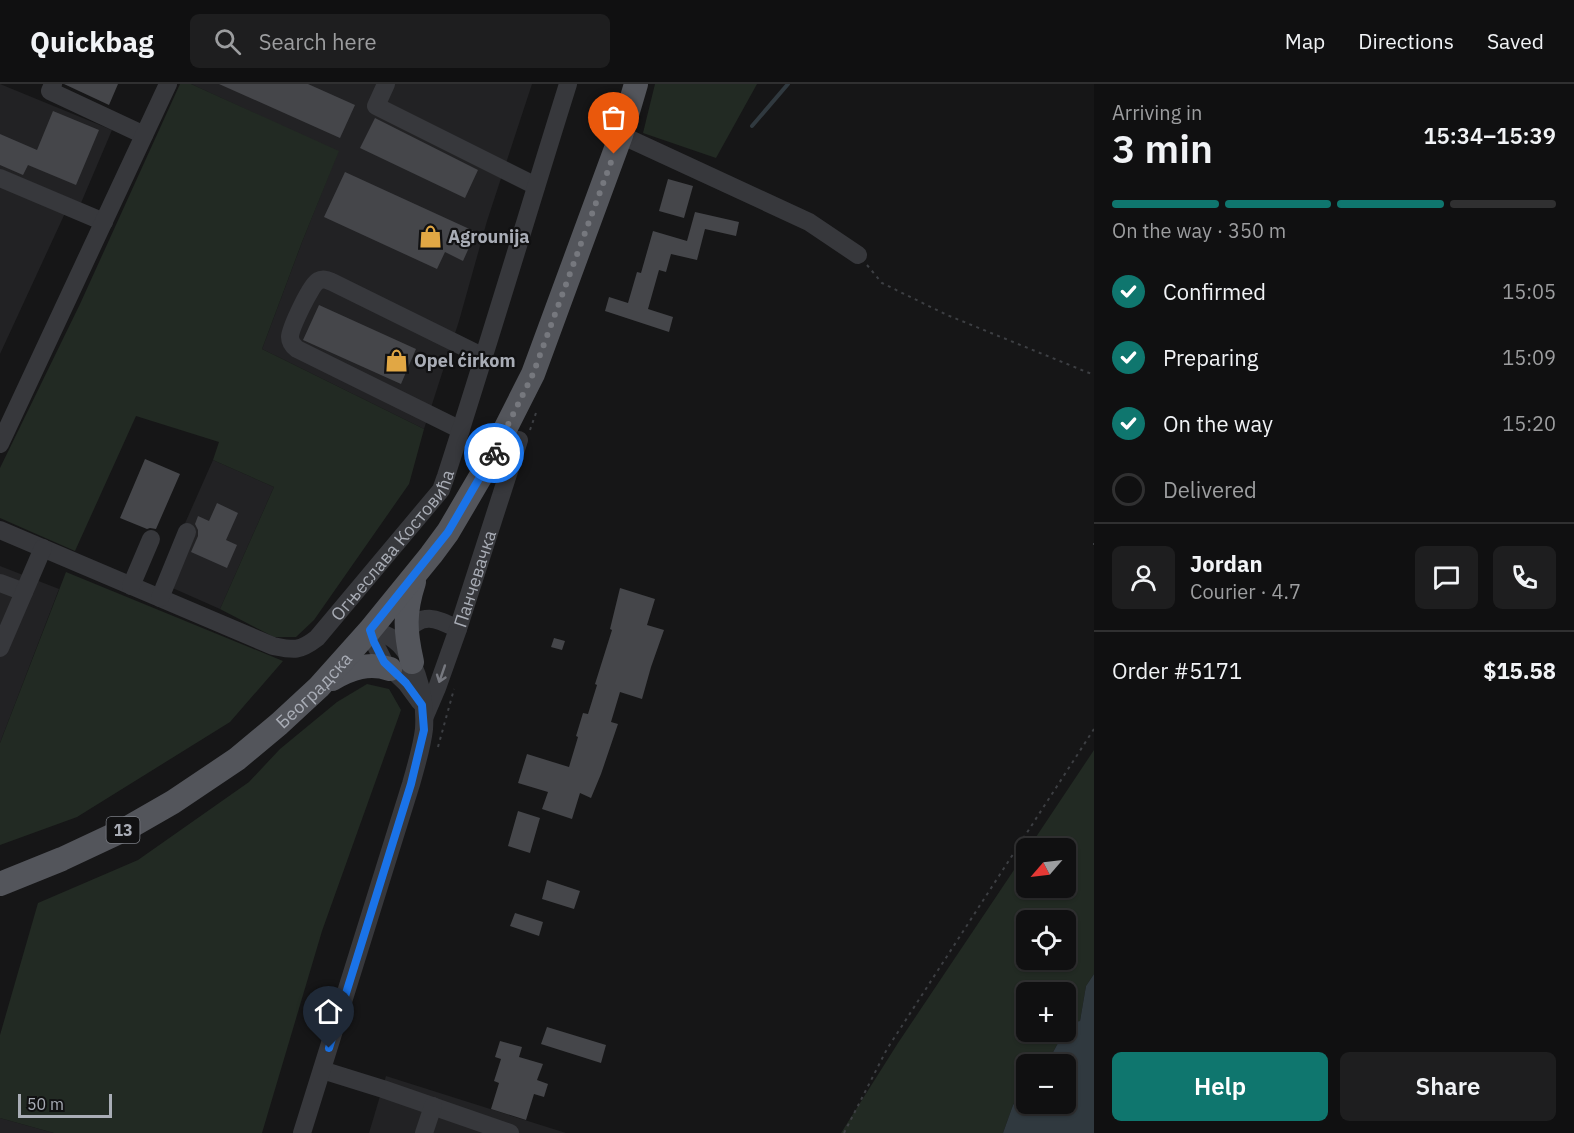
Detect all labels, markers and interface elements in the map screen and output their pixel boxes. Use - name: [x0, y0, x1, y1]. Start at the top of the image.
- search box: [190, 14, 610, 68]
- text: Quickbag: [30, 23, 154, 60]
- icon: search: [211, 25, 244, 58]
- text: Search here: [259, 27, 377, 56]
- text: Map: [1285, 27, 1325, 55]
- text: Directions: [1358, 27, 1454, 55]
- text: Saved: [1487, 27, 1544, 55]
- pin: [588, 92, 639, 154]
- text: Arriving in: [1112, 99, 1202, 126]
- icon: bag: [597, 101, 630, 134]
- text: 15:34–15:39: [1423, 121, 1556, 150]
- text: 3 min: [1112, 123, 1213, 174]
- text: On the way · 350 m: [1112, 217, 1286, 244]
- shop icon: Agrounija: [417, 223, 443, 249]
- place label: Agrounija: [448, 225, 530, 248]
- icon: check: [1112, 275, 1145, 308]
- text: Confirmed: [1163, 277, 1266, 306]
- text: 15:05: [1502, 278, 1556, 305]
- icon: check: [1112, 341, 1145, 374]
- text: Preparing: [1163, 343, 1258, 372]
- text: 15:09: [1502, 344, 1556, 371]
- shop icon: Opel ćirkom: [383, 347, 409, 373]
- place label: Opel ćirkom: [414, 349, 515, 372]
- icon: check: [1112, 407, 1145, 440]
- text: On the way: [1163, 409, 1273, 438]
- text: 15:20: [1502, 410, 1556, 437]
- courier: [464, 423, 524, 483]
- icon: bike: [478, 437, 511, 470]
- street label: Огњеслава Костовића: [325, 466, 459, 625]
- text: Delivered: [1163, 475, 1257, 504]
- street label: Панчевачка: [448, 527, 501, 630]
- button: person: [1112, 546, 1175, 609]
- button: chat: [1415, 546, 1478, 609]
- button: phone: [1493, 546, 1556, 609]
- text: Jordan: [1190, 549, 1263, 578]
- text: Courier · 4.7: [1190, 578, 1301, 605]
- street label: Београдска: [270, 647, 357, 733]
- text: Order #5171: [1112, 656, 1242, 685]
- text: $15.58: [1483, 656, 1556, 685]
- one-way arrow: [436, 664, 447, 683]
- road number: 13: [106, 817, 140, 843]
- north arrow: [1016, 838, 1076, 898]
- map controls: [1016, 838, 1076, 1114]
- button: locate: [1016, 910, 1076, 970]
- button: +: [1016, 982, 1076, 1042]
- pin: [303, 986, 354, 1048]
- icon: home: [312, 995, 345, 1028]
- button: Help: [1112, 1052, 1328, 1121]
- button: Share: [1340, 1052, 1556, 1121]
- button: −: [1016, 1054, 1076, 1114]
- scale bar: [18, 1091, 112, 1118]
- text: 50 m: [27, 1094, 64, 1114]

